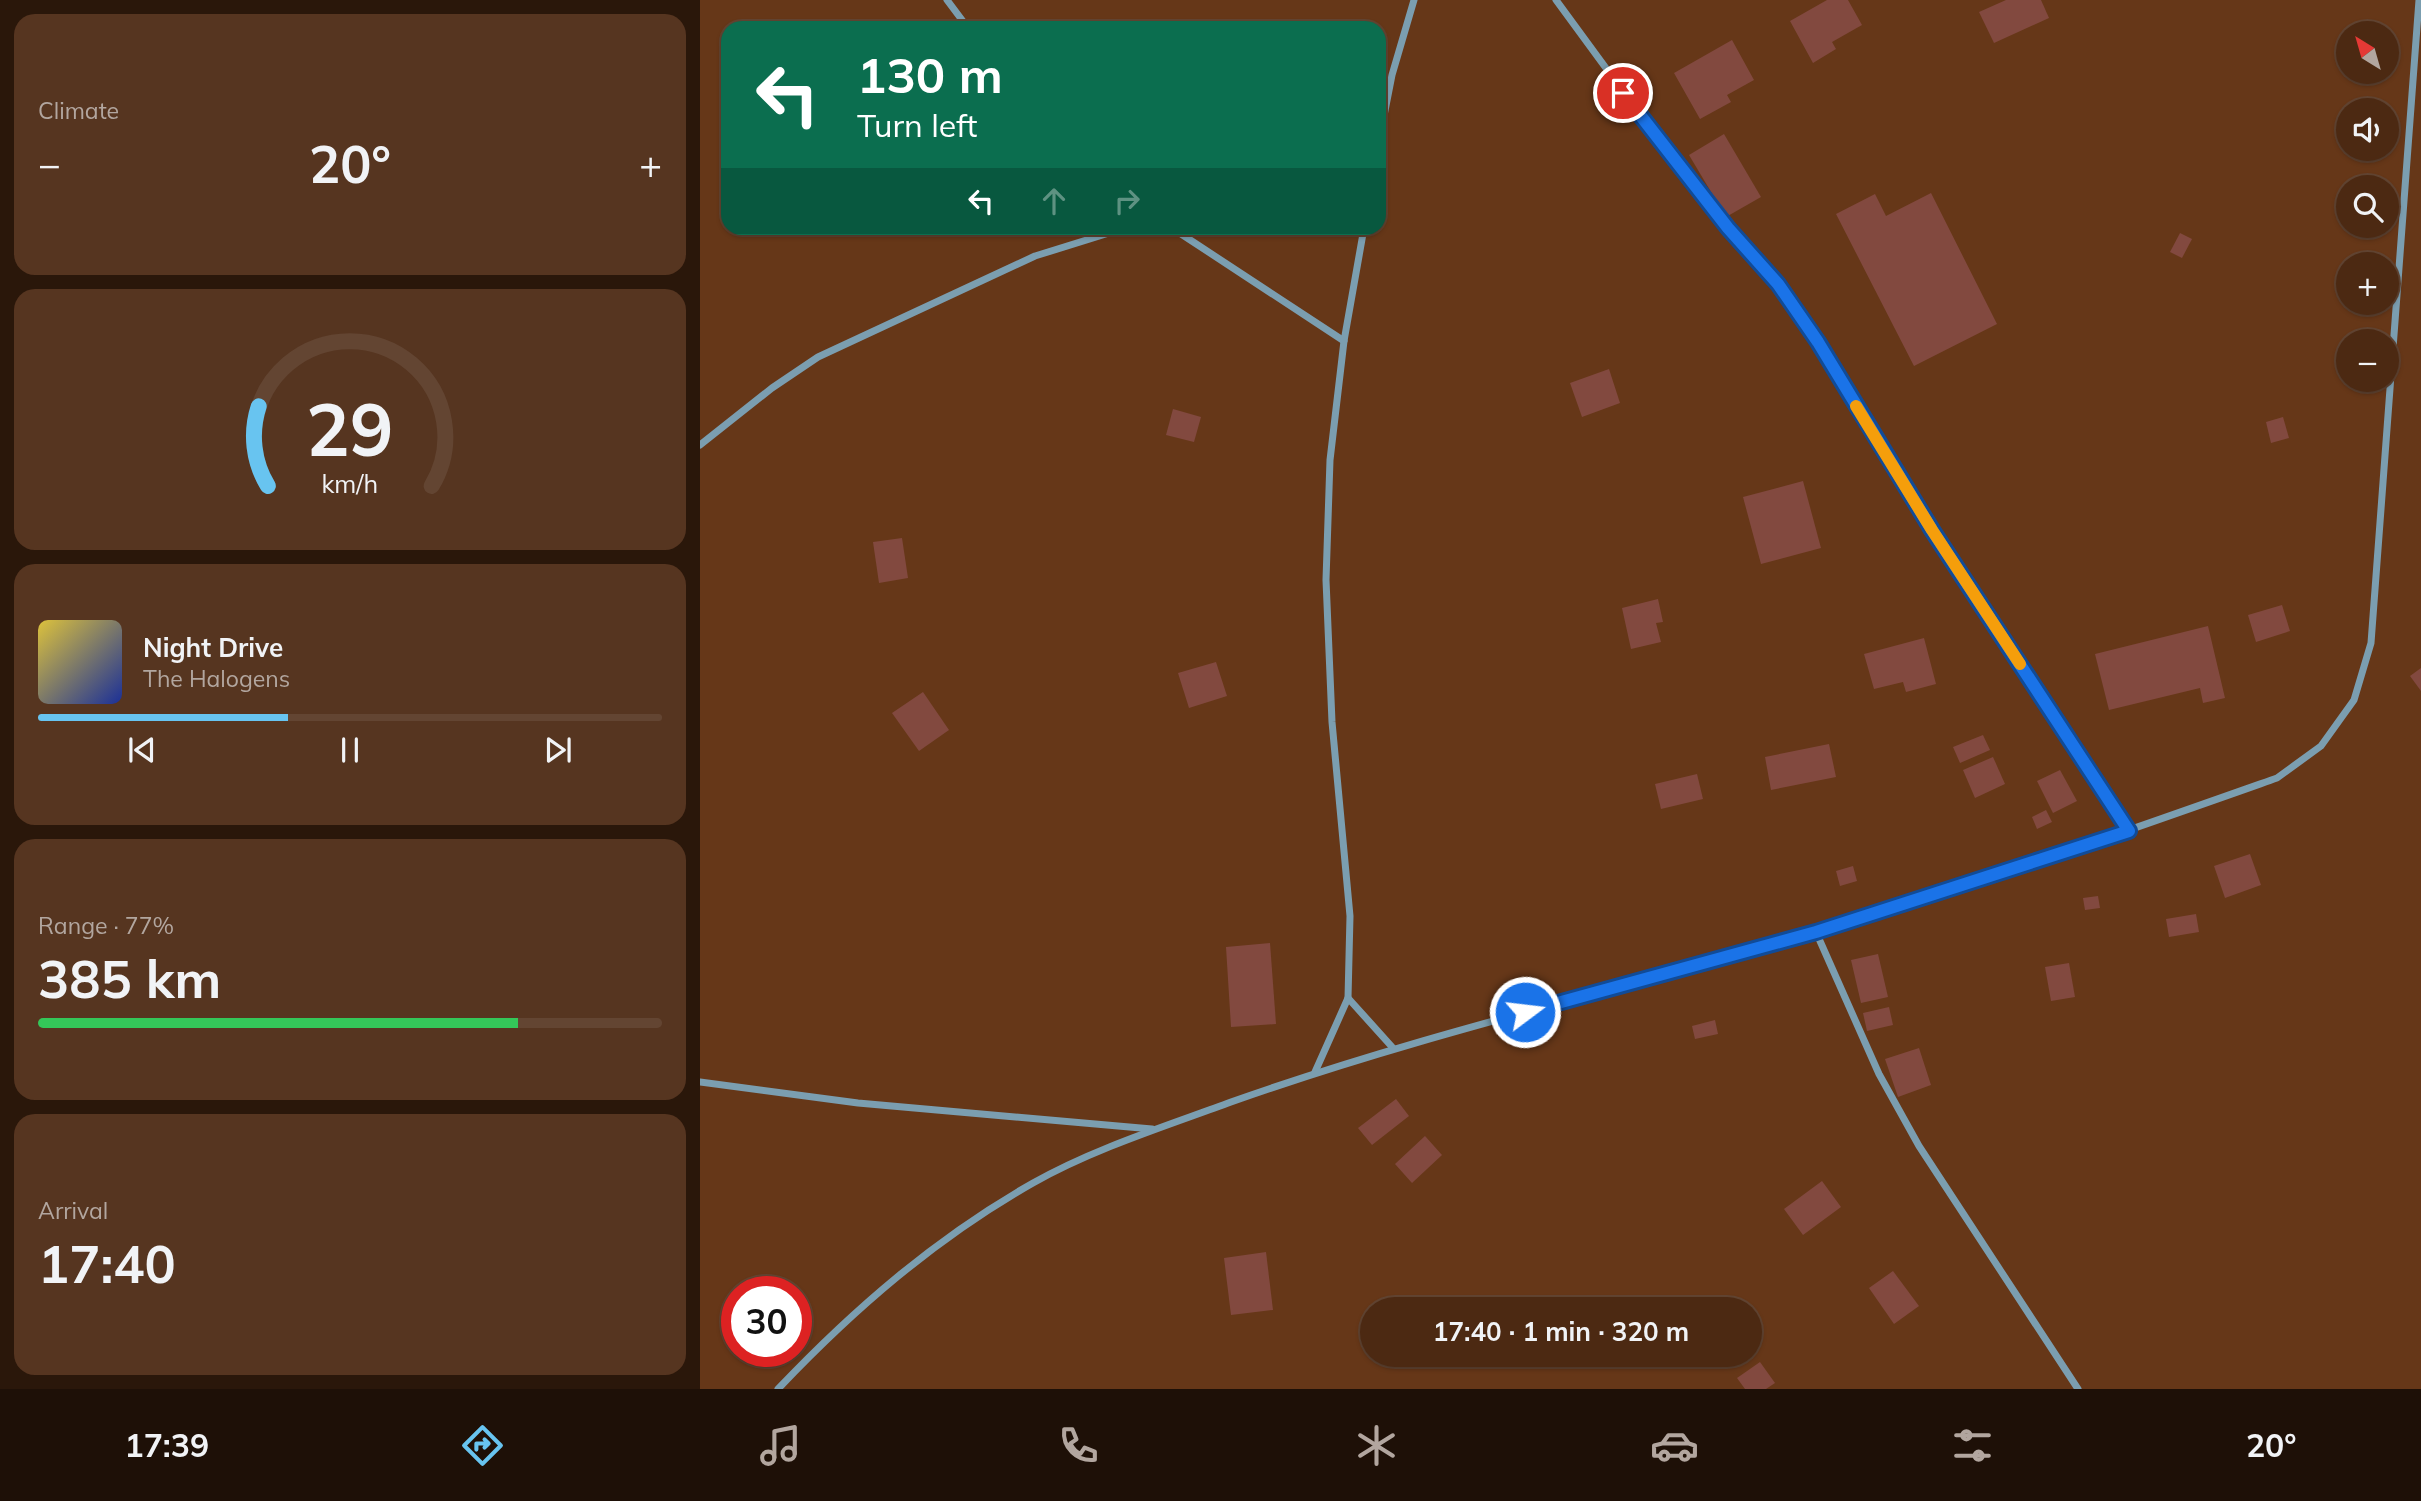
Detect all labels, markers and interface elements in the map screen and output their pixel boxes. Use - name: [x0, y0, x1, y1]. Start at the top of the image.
- north arrow: [2336, 21, 2399, 84]
- map controls: [2336, 21, 2399, 392]
- text: 130 m: [857, 44, 1003, 105]
- icon: left: [742, 49, 833, 140]
- pin: [1593, 63, 1653, 123]
- icon: arrive: [1604, 74, 1642, 112]
- text: Climate: [38, 96, 119, 125]
- button: sound: [2336, 98, 2399, 161]
- text: Turn left: [857, 105, 977, 145]
- text: 20°: [309, 131, 391, 196]
- text: −: [38, 140, 61, 188]
- text: +: [639, 140, 662, 188]
- button: search: [2336, 175, 2399, 238]
- icon: left: [962, 182, 1000, 220]
- icon: ahead: [1035, 182, 1073, 220]
- icon: right: [1108, 182, 1146, 220]
- button: +: [2336, 252, 2399, 315]
- button: −: [2336, 329, 2399, 392]
- text: 29: [306, 383, 394, 474]
- text: km/h: [322, 467, 378, 498]
- text: Night Drive: [143, 631, 283, 664]
- text: The Halogens: [143, 664, 290, 693]
- icon: previous: [123, 731, 161, 769]
- icon: pause: [331, 731, 369, 769]
- icon: next: [539, 731, 577, 769]
- text: Range · 77%: [38, 911, 174, 940]
- text: 385 km: [38, 946, 221, 1011]
- position arrow: [1488, 975, 1562, 1049]
- text: Arrival: [38, 1196, 108, 1225]
- text: 17:40: [38, 1231, 176, 1296]
- speed limit sign: 30: [721, 1276, 812, 1367]
- text: 17:40 · 1 min · 320 m: [1433, 1315, 1689, 1348]
- icon: directions: [458, 1421, 507, 1470]
- icon: music: [756, 1421, 805, 1470]
- icon: phone: [1054, 1421, 1103, 1470]
- icon: climate: [1352, 1421, 1401, 1470]
- icon: car: [1650, 1421, 1699, 1470]
- icon: filters: [1948, 1421, 1997, 1470]
- text: 17:39: [124, 1425, 209, 1465]
- text: 20°: [2246, 1425, 2296, 1465]

